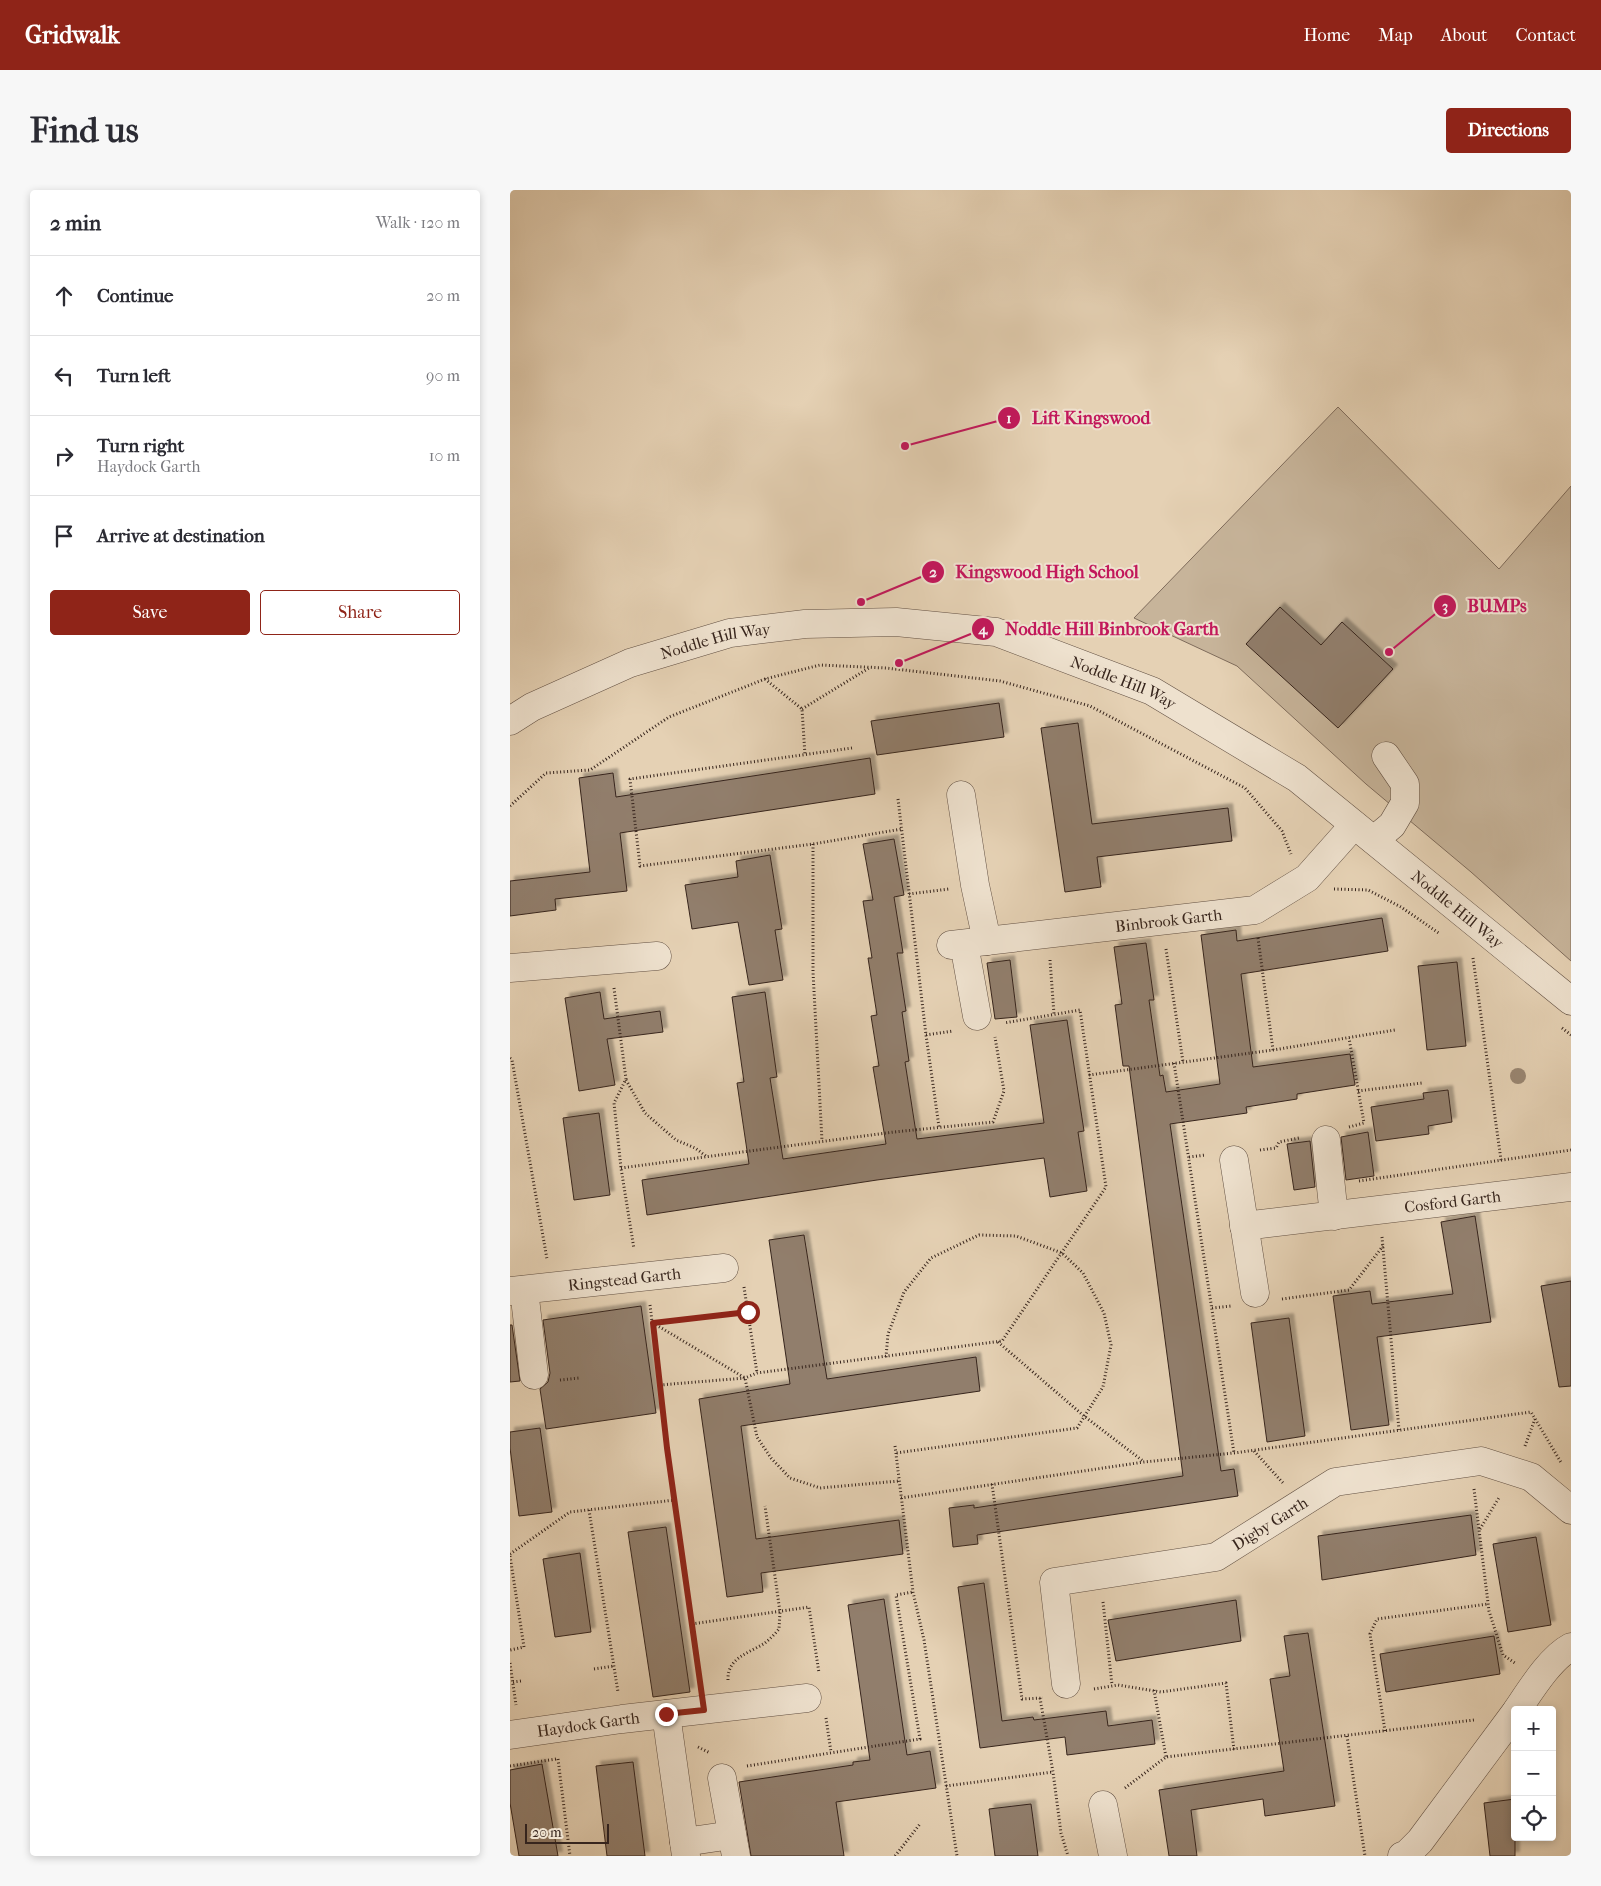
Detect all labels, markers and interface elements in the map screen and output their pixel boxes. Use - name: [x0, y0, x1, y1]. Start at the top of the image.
- text: Gridwalk: [25, 21, 120, 49]
- text: Home: [1303, 25, 1350, 46]
- text: Map: [1378, 25, 1413, 46]
- text: About: [1441, 25, 1487, 46]
- text: Contact: [1515, 25, 1576, 46]
- button: Directions: [1446, 108, 1571, 153]
- text: Find us: [30, 110, 139, 151]
- text: 2 min: [50, 211, 101, 235]
- text: Walk · 120 m: [376, 213, 460, 232]
- icon: ahead: [50, 282, 78, 310]
- text: Continue: [97, 285, 173, 307]
- text: 20 m: [426, 286, 460, 305]
- icon: left: [50, 362, 78, 390]
- text: Turn left: [97, 365, 171, 387]
- text: 90 m: [426, 366, 460, 385]
- callout: Lift Kingswood: [997, 401, 1160, 434]
- text: Lift Kingswood: [1032, 408, 1151, 429]
- text: 1: [1006, 409, 1012, 427]
- text: Turn right: [97, 435, 184, 457]
- icon: right: [50, 442, 78, 470]
- text: 10 m: [429, 446, 460, 465]
- text: Haydock Garth: [97, 457, 201, 476]
- icon: arrive: [50, 522, 78, 550]
- text: Arrive at destination: [97, 525, 265, 547]
- callout: Kingswood High School: [921, 555, 1149, 588]
- text: Kingswood High School: [955, 562, 1140, 583]
- text: 2: [929, 563, 937, 581]
- callout: BUMPs: [1433, 589, 1537, 622]
- button: Save: [50, 590, 250, 635]
- button: Share: [260, 590, 460, 635]
- text: BUMPs: [1467, 596, 1527, 617]
- text: 3: [1442, 597, 1448, 615]
- callout: Noddle Hill Binbrook Garth: [971, 612, 1229, 645]
- street label: Noddle Hill Way: [658, 619, 772, 663]
- text: Noddle Hill Binbrook Garth: [1005, 619, 1220, 640]
- text: 4: [978, 620, 989, 638]
- street label: Noddle Hill Way: [1068, 652, 1180, 713]
- street label: Noddle Hill Way: [1408, 866, 1508, 952]
- street label: Binbrook Garth: [1114, 904, 1223, 936]
- street label: Cosford Garth: [1403, 1186, 1502, 1216]
- street label: Ringstead Garth: [567, 1263, 682, 1294]
- route start: [737, 1301, 760, 1324]
- street label: Digby Garth: [1228, 1492, 1311, 1554]
- route end: [655, 1703, 678, 1726]
- map controls: [1511, 1706, 1556, 1841]
- button: +: [1511, 1706, 1556, 1751]
- street label: Haydock Garth: [536, 1708, 641, 1741]
- button: −: [1511, 1751, 1556, 1796]
- button: locate: [1511, 1796, 1556, 1841]
- scale bar: [525, 1821, 609, 1844]
- text: 20 m: [532, 1824, 562, 1841]

